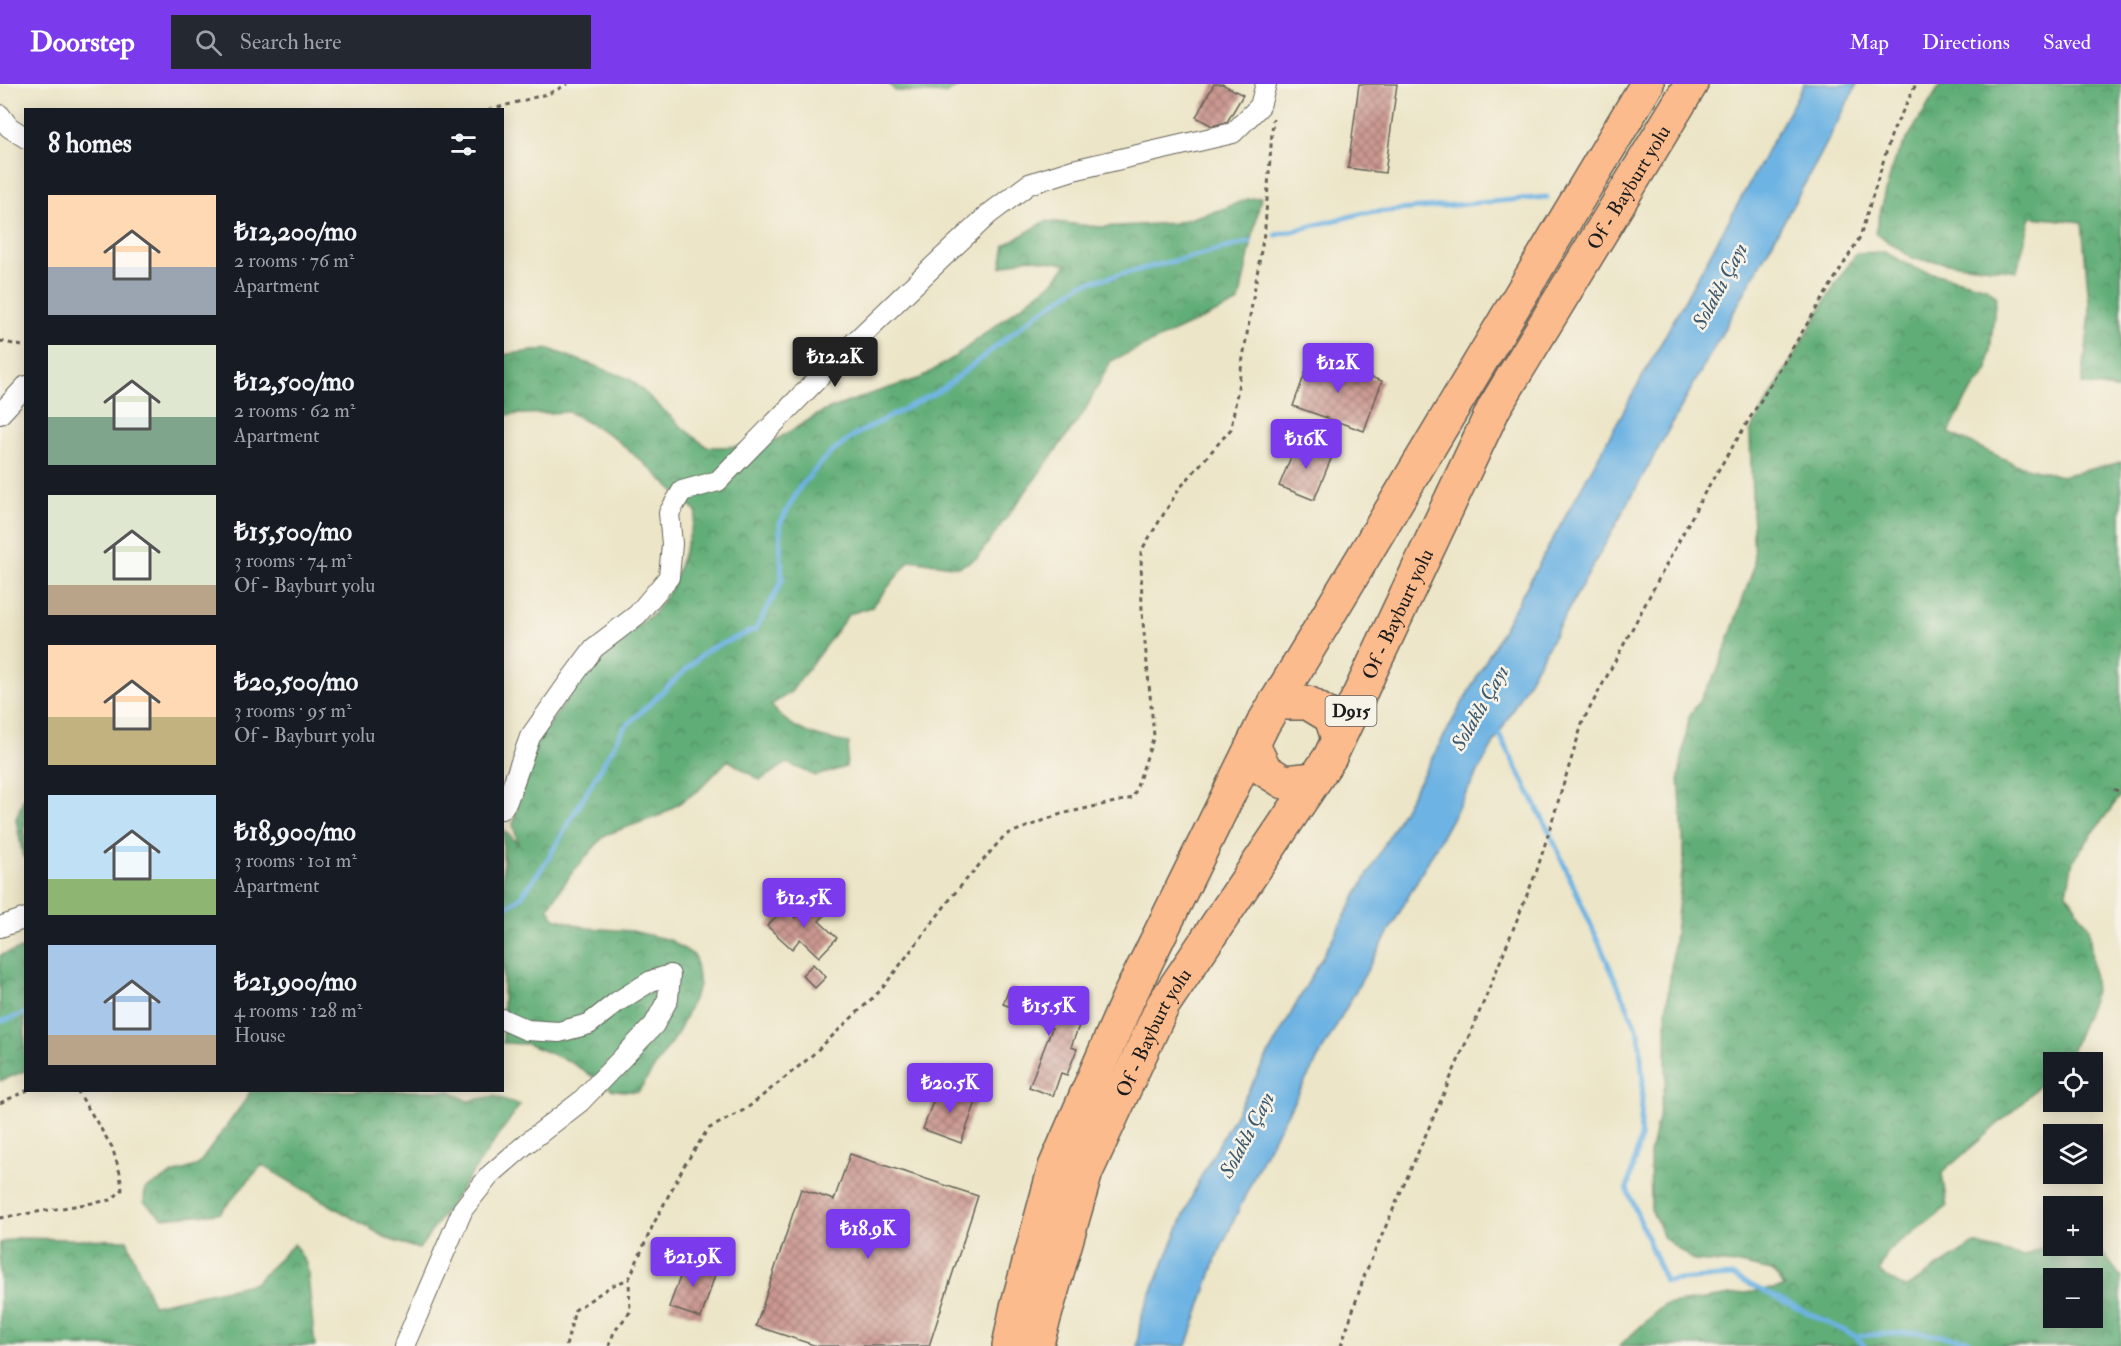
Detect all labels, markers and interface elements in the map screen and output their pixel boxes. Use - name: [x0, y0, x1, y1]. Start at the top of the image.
- search box: [171, 15, 591, 69]
- text: Doorstep: [30, 25, 135, 60]
- icon: search: [192, 26, 225, 59]
- text: Search here: [240, 28, 341, 56]
- text: Map: [1849, 29, 1889, 56]
- text: Directions: [1922, 29, 2010, 56]
- text: Saved: [2043, 29, 2091, 56]
- street label: Of - Bayburt yolu: [1581, 120, 1676, 254]
- text: 8 homes: [48, 128, 132, 160]
- icon: filters: [447, 128, 480, 161]
- text: ₺12,200/mo: [234, 216, 357, 248]
- icon: home: [96, 219, 168, 291]
- water label: Solaklı Çayı: [1686, 238, 1754, 335]
- text: 2 rooms · 76 m²: [234, 248, 354, 273]
- text: Apartment: [234, 273, 319, 298]
- pin: ₺12.2K: [786, 337, 884, 388]
- pin: ₺12K: [1302, 343, 1374, 394]
- text: ₺12.2K: [807, 344, 863, 369]
- text: ₺12K: [1317, 350, 1359, 375]
- text: ₺12,500/mo: [234, 366, 354, 398]
- icon: home: [96, 369, 168, 441]
- text: 2 rooms · 62 m²: [234, 398, 355, 423]
- pin: ₺16K: [1270, 419, 1342, 470]
- text: Apartment: [234, 423, 319, 448]
- text: ₺16K: [1285, 426, 1327, 451]
- text: ₺15,500/mo: [234, 516, 352, 548]
- icon: home: [96, 519, 168, 591]
- street label: Of - Bayburt yolu: [1356, 545, 1439, 683]
- text: 3 rooms · 74 m²: [234, 548, 352, 573]
- text: Of - Bayburt yolu: [234, 573, 375, 598]
- water label: Solaklı Çayı: [1444, 661, 1515, 756]
- text: ₺20,500/mo: [234, 666, 358, 698]
- icon: home: [96, 669, 168, 741]
- road number: D915: [1326, 696, 1376, 726]
- text: 3 rooms · 95 m²: [234, 698, 352, 723]
- text: Of - Bayburt yolu: [234, 723, 375, 748]
- text: ₺18,900/mo: [234, 816, 356, 848]
- icon: home: [96, 819, 168, 891]
- text: 3 rooms · 101 m²: [234, 848, 357, 873]
- text: Apartment: [234, 873, 319, 898]
- pin: ₺12.5K: [755, 878, 853, 929]
- text: ₺12.5K: [776, 885, 832, 910]
- street label: Of - Bayburt yolu: [1110, 963, 1197, 1101]
- text: ₺21,900/mo: [234, 966, 357, 998]
- icon: home: [96, 969, 168, 1041]
- pin: ₺15.5K: [1000, 986, 1098, 1037]
- text: ₺15.5K: [1022, 993, 1076, 1018]
- text: 4 rooms · 128 m²: [234, 998, 362, 1023]
- text: House: [234, 1023, 285, 1048]
- map controls: [2043, 1052, 2103, 1328]
- button: locate: [2043, 1052, 2103, 1112]
- pin: ₺20.5K: [901, 1063, 999, 1114]
- text: ₺20.5K: [921, 1070, 979, 1095]
- water label: Solaklı Çayı: [1213, 1087, 1281, 1184]
- button: layers: [2043, 1124, 2103, 1184]
- button: +: [2043, 1196, 2103, 1256]
- pin: ₺18.9K: [819, 1209, 917, 1260]
- text: ₺18.9K: [840, 1216, 896, 1241]
- pin: ₺21.9K: [644, 1237, 742, 1288]
- text: ₺21.9K: [665, 1244, 721, 1269]
- button: −: [2043, 1268, 2103, 1328]

